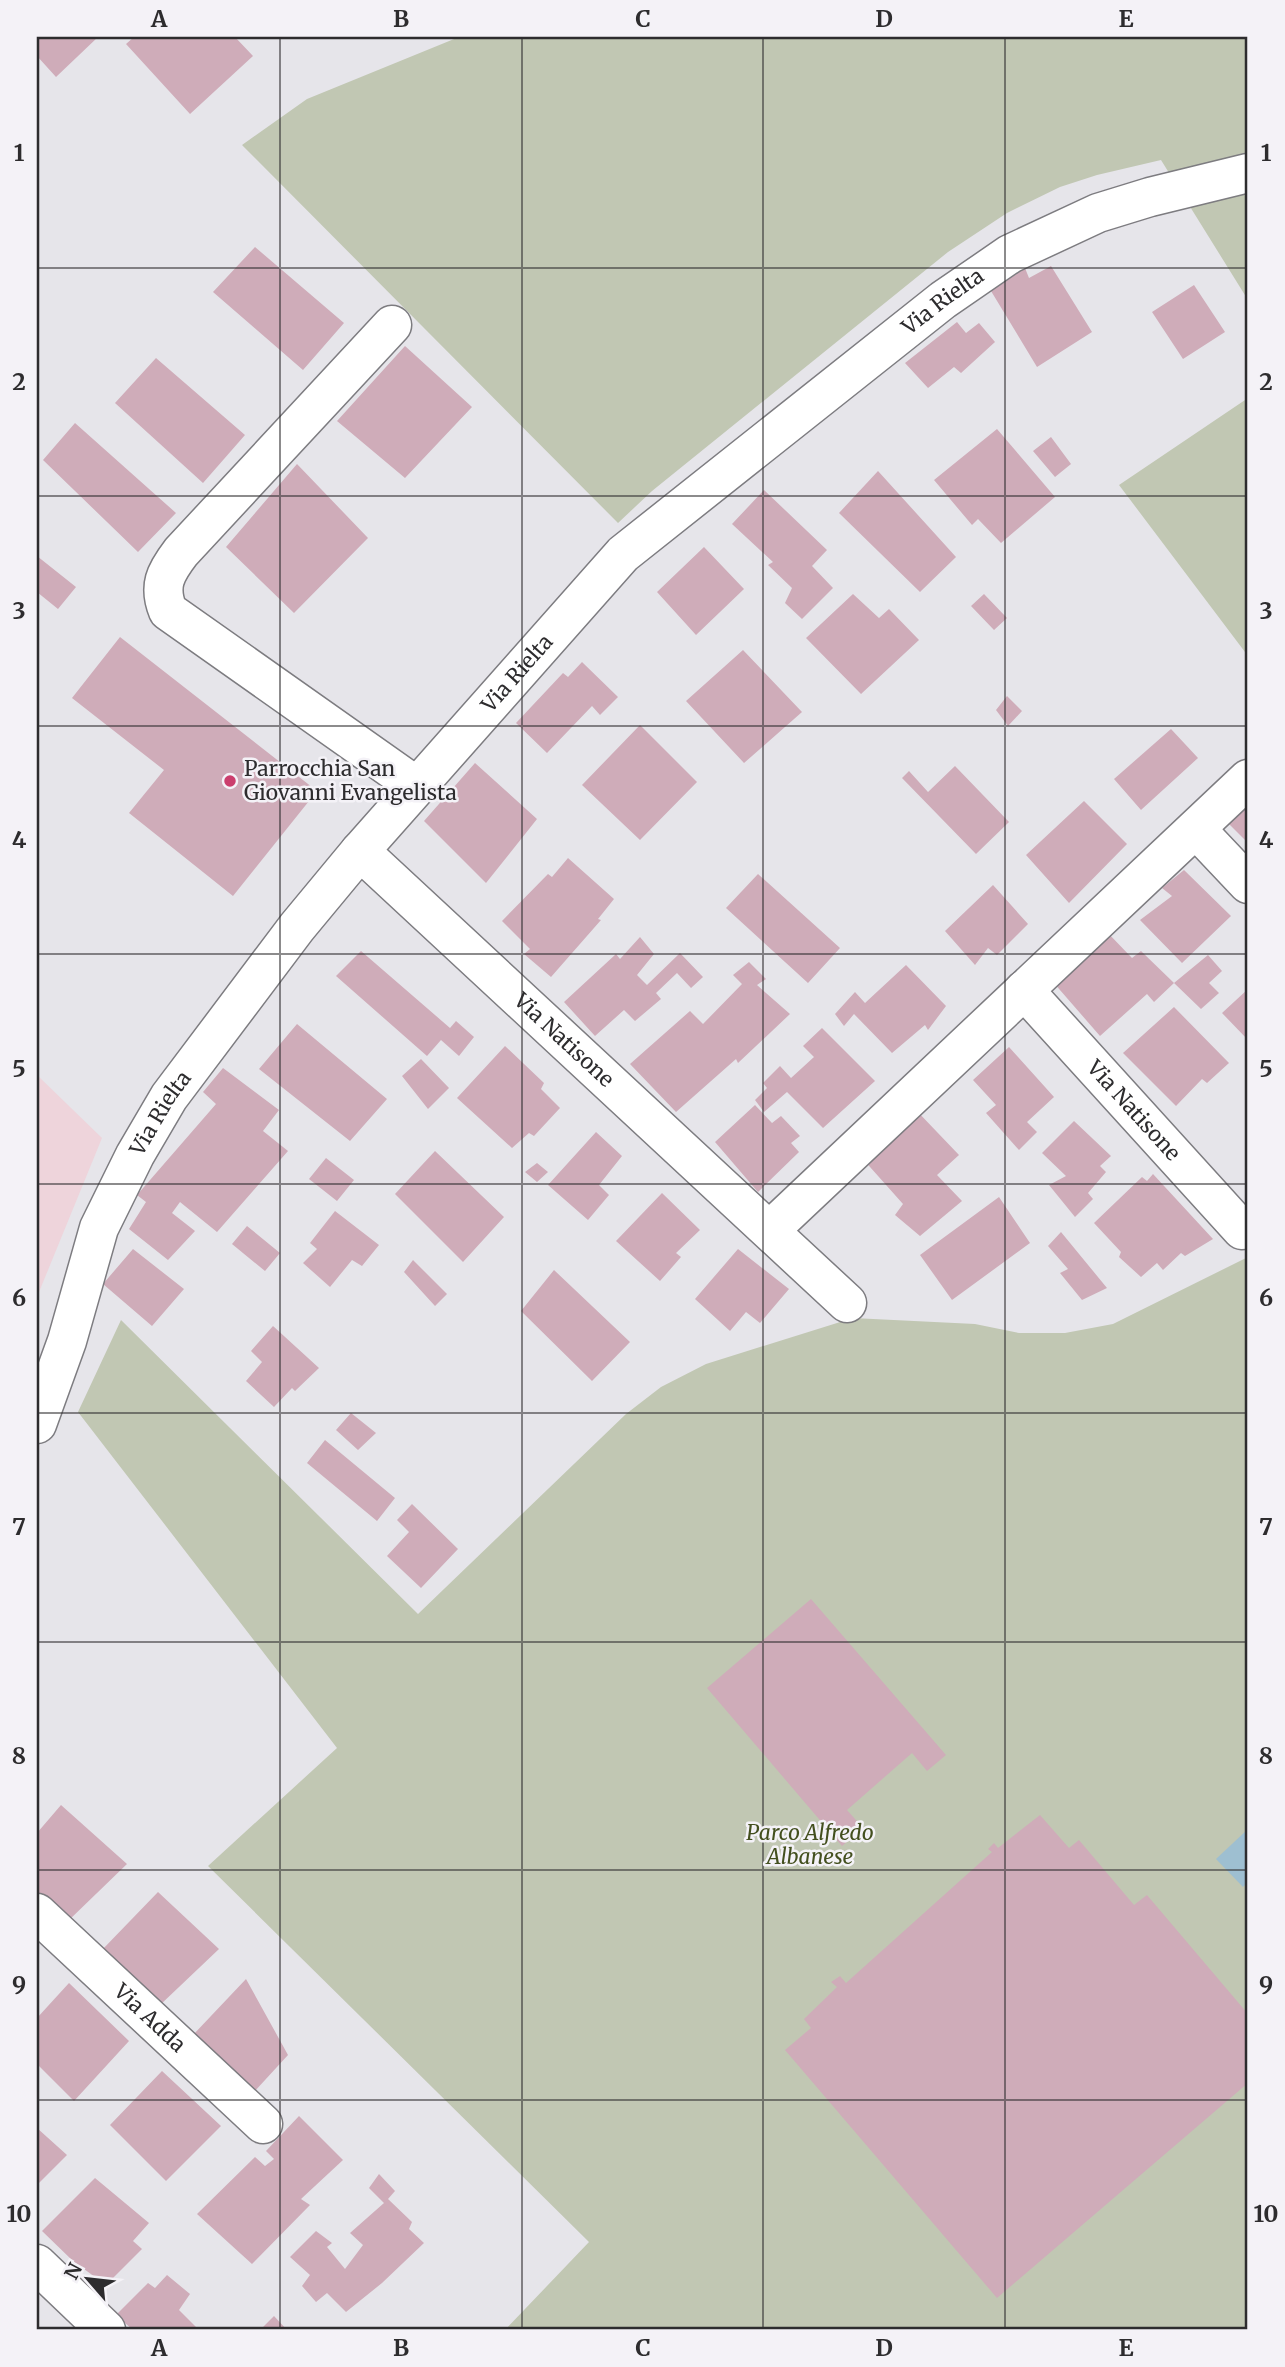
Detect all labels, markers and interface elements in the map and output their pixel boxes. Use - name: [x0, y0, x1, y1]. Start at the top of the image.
- text: A: [150, 4, 168, 33]
- text: B: [393, 4, 409, 33]
- text: C: [635, 4, 651, 33]
- text: D: [875, 4, 893, 33]
- text: E: [1118, 4, 1134, 33]
- text: 1: [14, 138, 25, 167]
- text: 1: [1261, 138, 1272, 167]
- street label: Via Rielta: [895, 262, 989, 341]
- text: 2: [12, 367, 26, 396]
- text: 2: [1259, 367, 1273, 396]
- text: 3: [12, 596, 26, 625]
- text: 3: [1259, 596, 1273, 625]
- street label: Via Rielta: [475, 629, 558, 718]
- place label: Parrocchia San Giovanni Evangelista: [244, 755, 457, 806]
- marker: Parrocchia San Giovanni Evangelista: [222, 773, 238, 789]
- text: 4: [12, 825, 27, 854]
- text: 4: [1259, 825, 1274, 854]
- street label: Via Natisone: [508, 986, 620, 1093]
- text: 5: [12, 1054, 26, 1083]
- street label: Via Natisone: [1081, 1054, 1187, 1166]
- text: 5: [1259, 1054, 1273, 1083]
- street label: Via Rielta: [123, 1065, 197, 1161]
- text: 6: [12, 1283, 26, 1312]
- text: 6: [1259, 1283, 1273, 1312]
- text: 7: [12, 1512, 26, 1541]
- text: 7: [1259, 1512, 1273, 1541]
- text: 8: [12, 1741, 26, 1770]
- text: 8: [1259, 1741, 1273, 1770]
- park label: Parco Alfredo Albanese: [746, 1819, 874, 1870]
- text: 9: [12, 1970, 26, 1999]
- text: 9: [1259, 1970, 1273, 1999]
- street label: Via Adda: [108, 1977, 191, 2058]
- text: 10: [7, 2199, 31, 2228]
- text: 10: [1254, 2199, 1278, 2228]
- north arrow: [52, 2244, 122, 2314]
- text: N: [59, 2259, 87, 2283]
- text: A: [150, 2333, 168, 2362]
- text: B: [393, 2333, 409, 2362]
- text: C: [635, 2333, 651, 2362]
- text: D: [875, 2333, 893, 2362]
- text: E: [1118, 2333, 1134, 2362]

